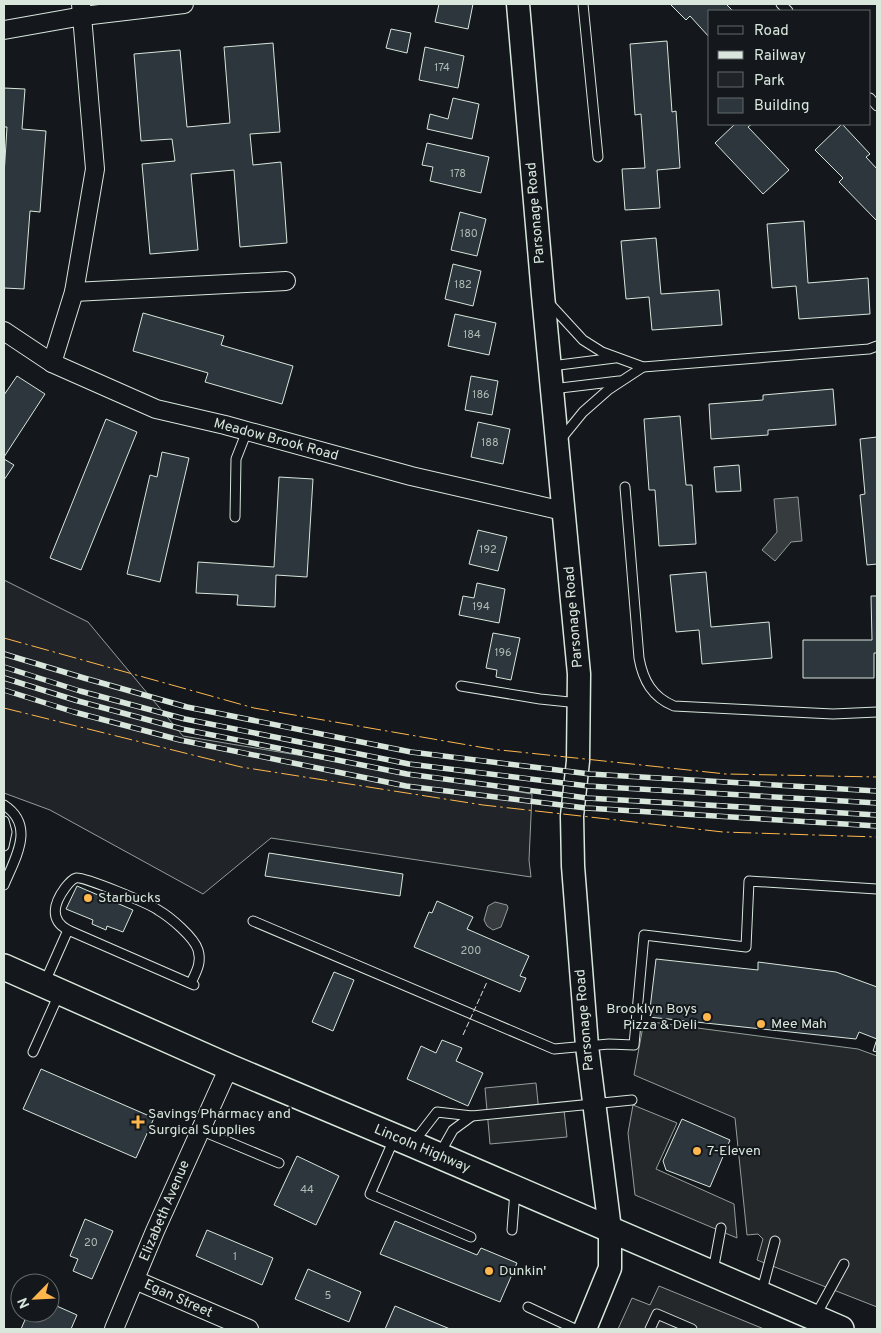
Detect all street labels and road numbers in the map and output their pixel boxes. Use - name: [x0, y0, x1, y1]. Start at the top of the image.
- street label: Parsonage Road: [523, 161, 549, 265]
- street label: Meadow Brook Road: [212, 415, 340, 465]
- street label: Parsonage Road: [561, 565, 587, 669]
- street label: Parsonage Road: [572, 968, 598, 1072]
- street label: Lincoln Highway: [371, 1121, 473, 1177]
- street label: Elizabeth Avenue: [136, 1158, 194, 1264]
- street label: Egan Street: [141, 1276, 215, 1322]

